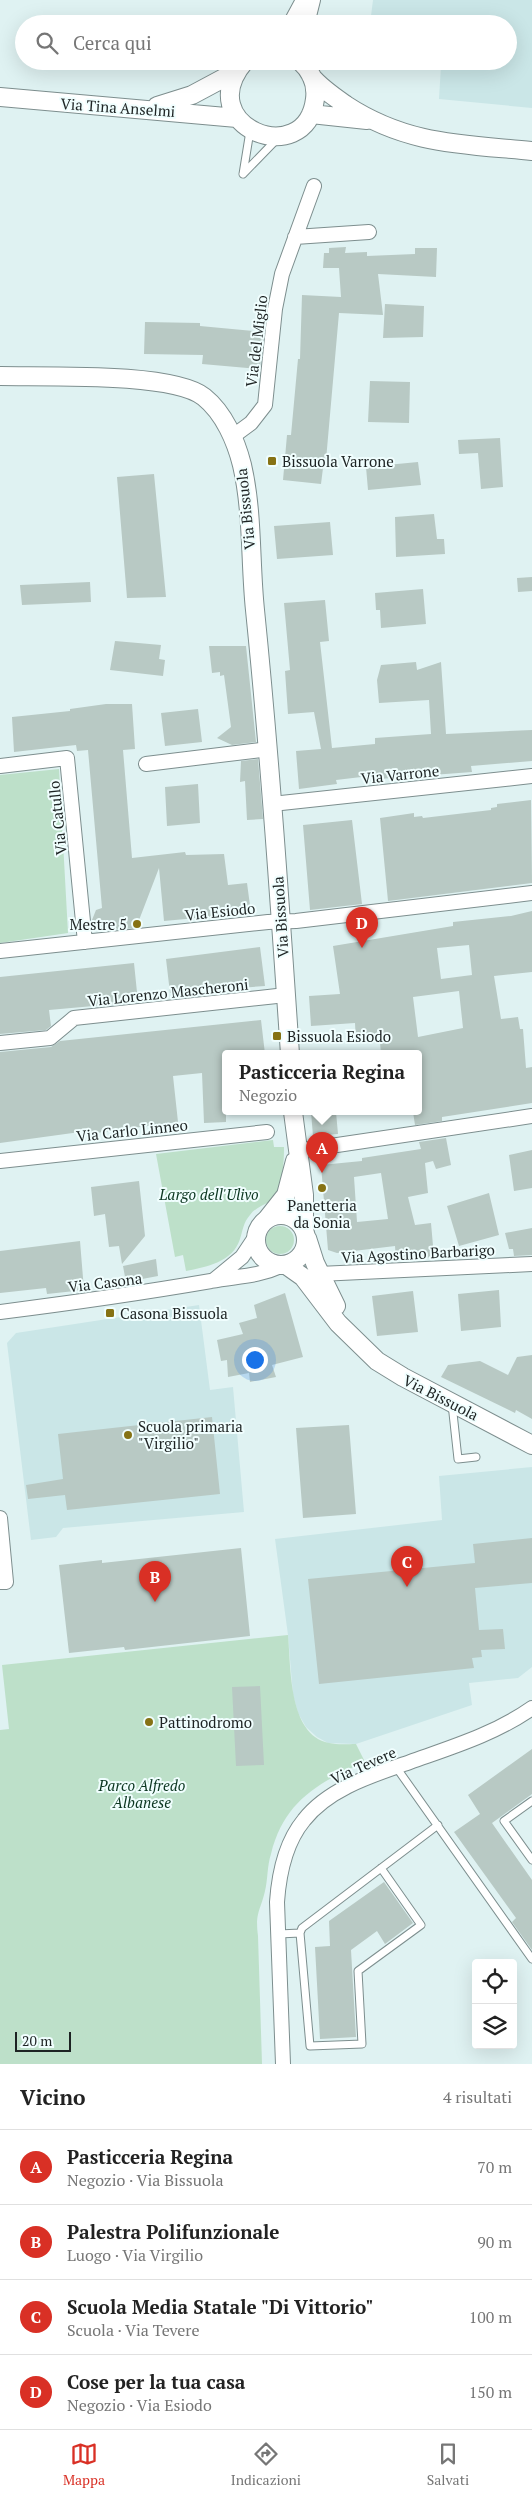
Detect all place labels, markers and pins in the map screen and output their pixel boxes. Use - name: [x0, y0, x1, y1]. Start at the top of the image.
- place label: Bissuola Varrone: [282, 451, 394, 471]
- marker: Bissuola Varrone: [266, 455, 278, 467]
- pin: D: [346, 907, 378, 948]
- place label: Mestre 5: [69, 914, 127, 934]
- marker: Mestre 5: [131, 918, 143, 930]
- place label: Bissuola Esiodo: [287, 1026, 391, 1046]
- marker: Bissuola Esiodo: [271, 1030, 283, 1042]
- pin: A: [306, 1132, 338, 1173]
- marker: Panetteria da Sonia: [316, 1182, 328, 1194]
- place label: Panetteria da Sonia: [287, 1195, 357, 1232]
- place label: Casona Bissuola: [120, 1303, 228, 1323]
- marker: Casona Bissuola: [104, 1307, 116, 1319]
- place label: Scuola primaria "Virgilio": [138, 1416, 243, 1453]
- marker: Scuola primaria "Virgilio": [122, 1429, 134, 1441]
- pin: C: [391, 1546, 423, 1587]
- pin: B: [139, 1561, 171, 1602]
- place label: Pattinodromo: [159, 1712, 252, 1732]
- marker: Pattinodromo: [143, 1716, 155, 1728]

